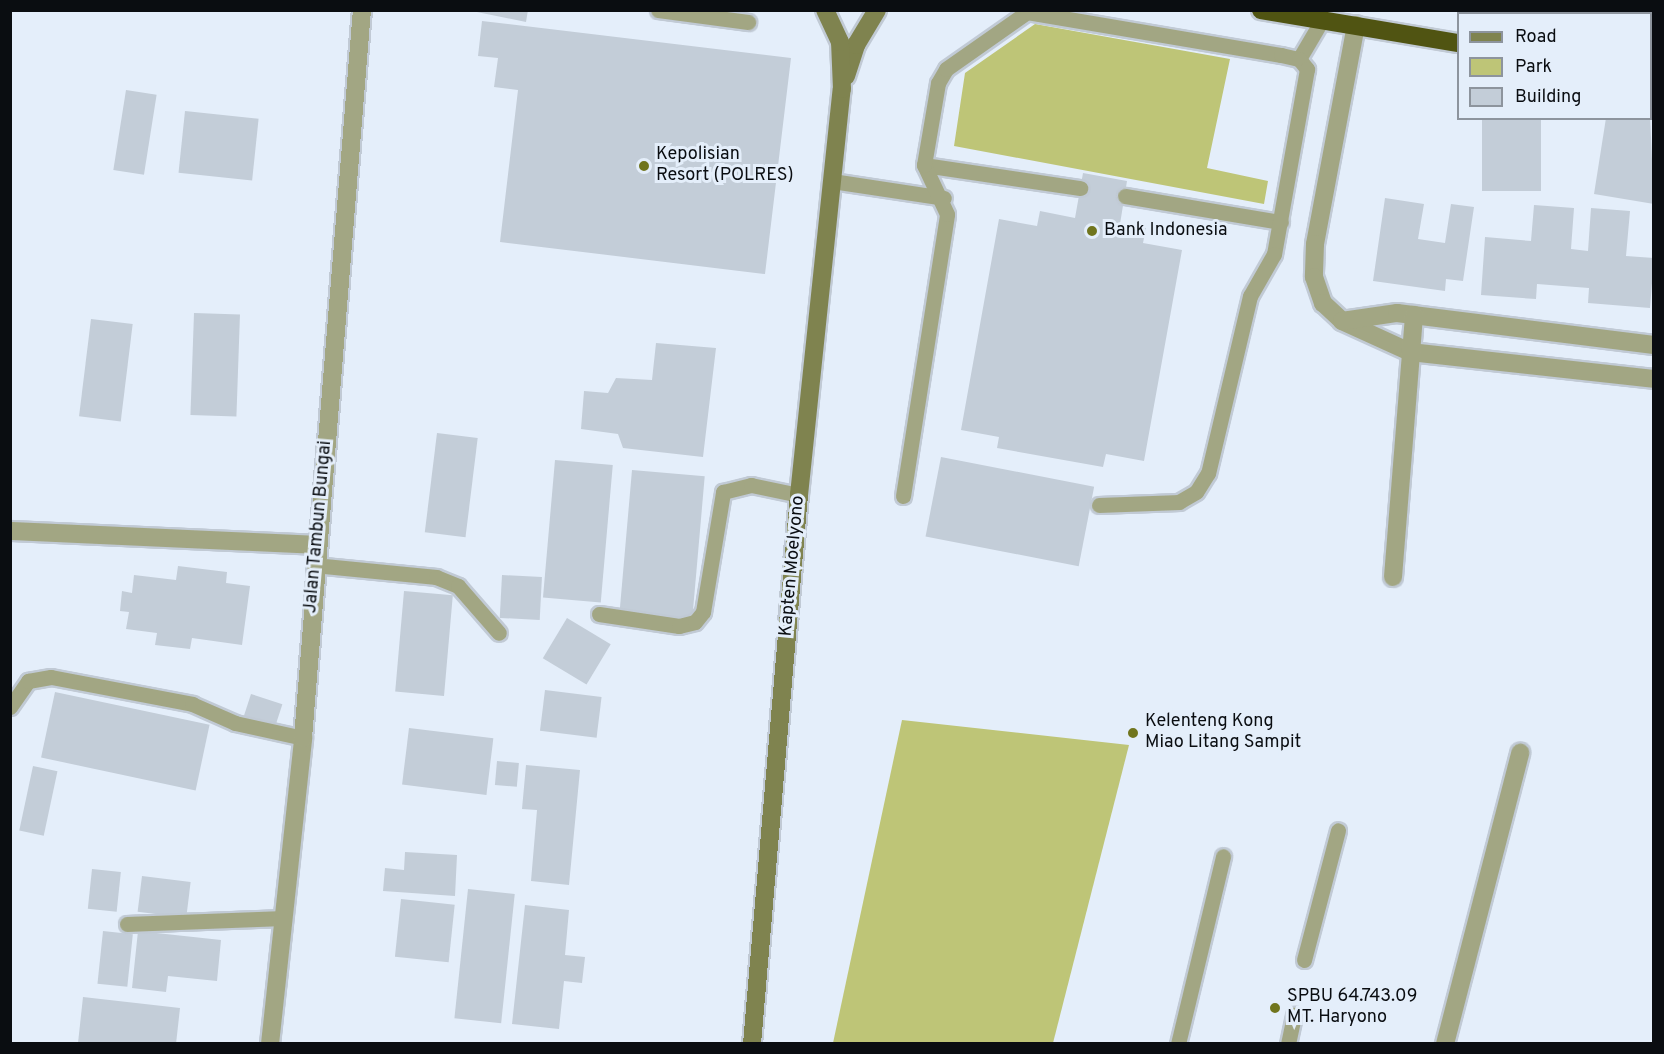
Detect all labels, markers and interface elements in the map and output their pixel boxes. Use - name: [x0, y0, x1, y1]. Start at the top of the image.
- legend: [1457, 12, 1652, 120]
- text: Road: [1515, 26, 1557, 49]
- text: Park: [1515, 56, 1552, 79]
- text: Building: [1515, 86, 1581, 109]
- place label: Kepolisian Resort (POLRES): [656, 145, 794, 188]
- marker: Kepolisian Resort (POLRES): [637, 159, 651, 173]
- place label: Bank Indonesia: [1104, 220, 1228, 242]
- marker: Bank Indonesia: [1085, 224, 1099, 238]
- street label: Jalan Tambun Bungai: [301, 439, 337, 615]
- street label: Kapten Moelyono: [776, 495, 810, 637]
- place label: Kelenteng Kong Miao Litang Sampit: [1145, 712, 1301, 754]
- marker: Kelenteng Kong Miao Litang Sampit: [1126, 726, 1140, 740]
- place label: SPBU 64.743.09 MT. Haryono: [1287, 987, 1417, 1030]
- marker: SPBU 64.743.09 MT. Haryono: [1268, 1001, 1282, 1015]

